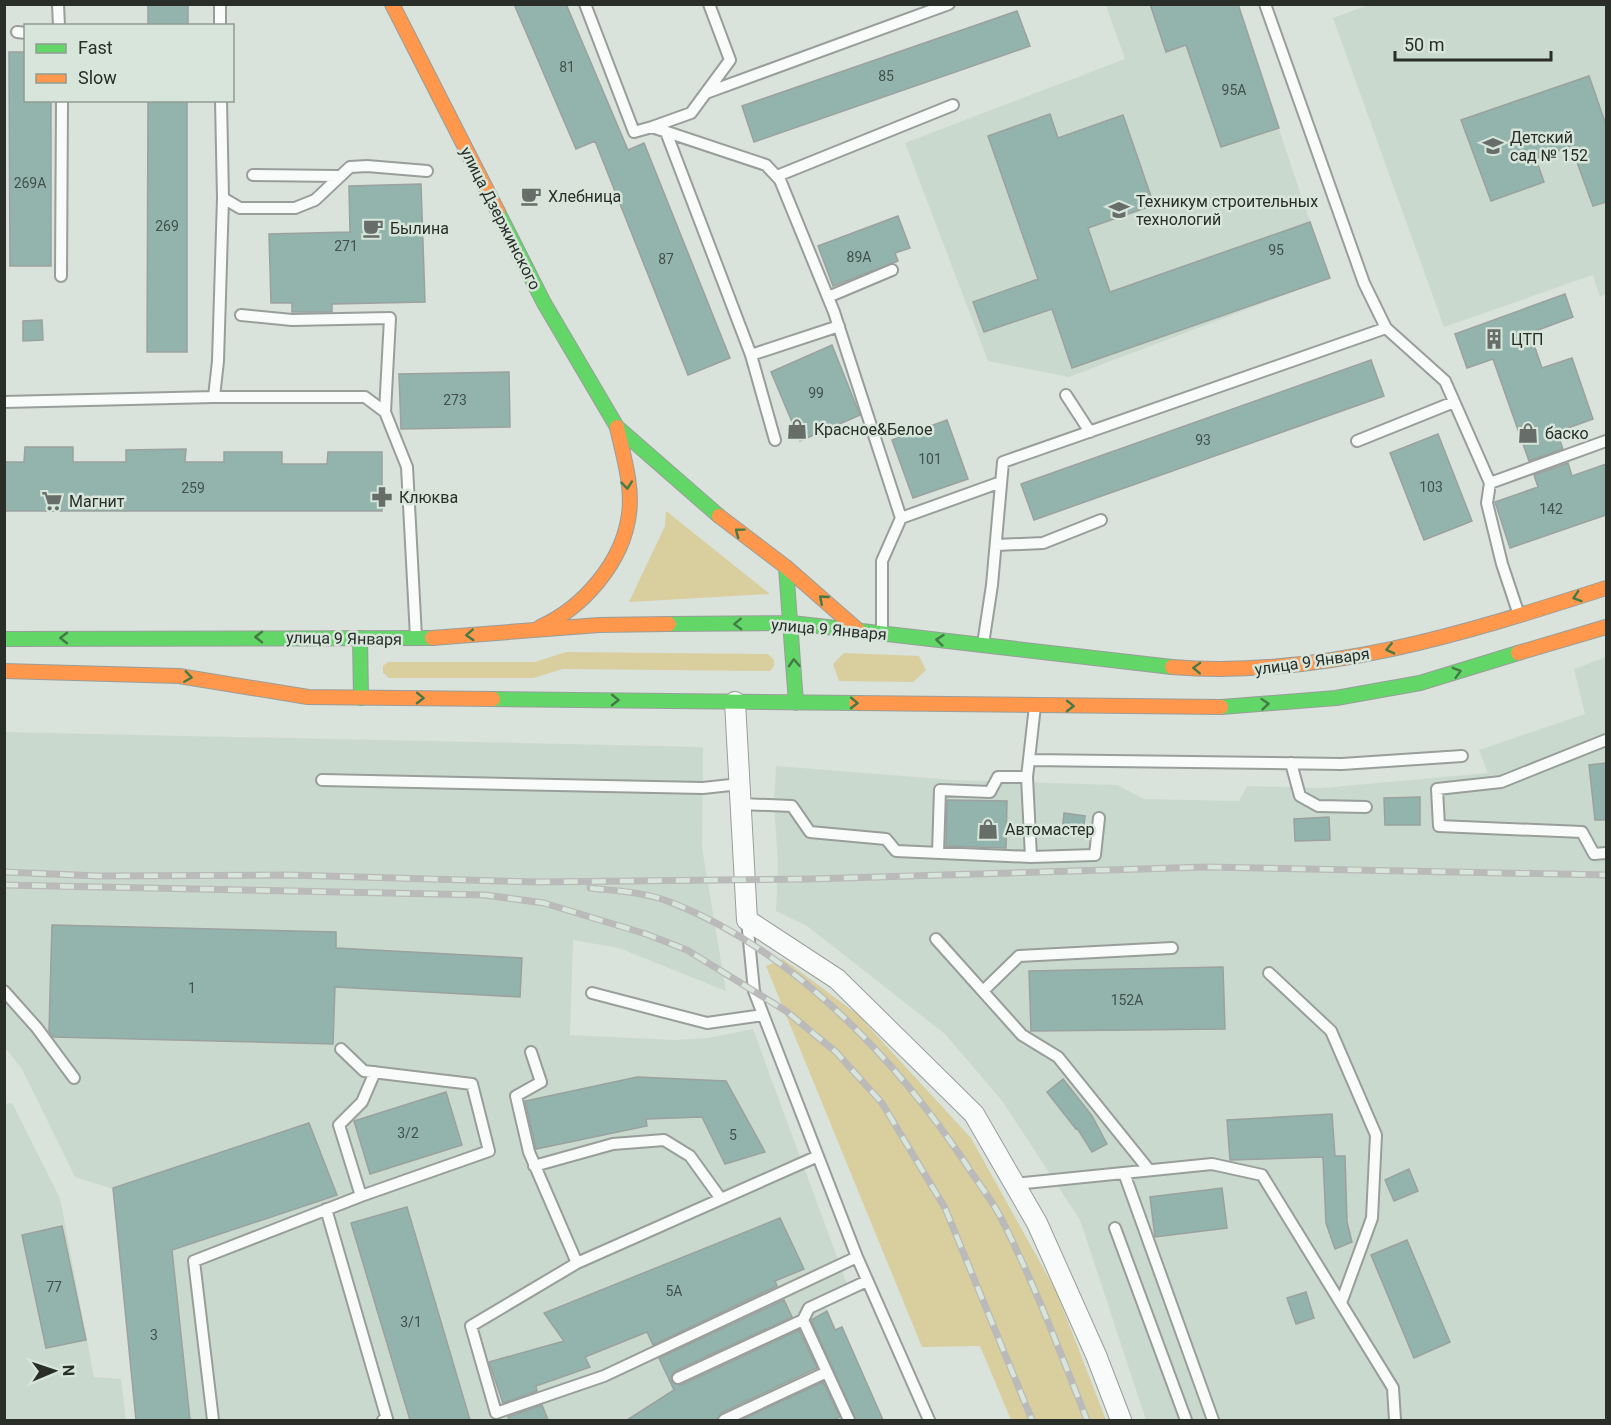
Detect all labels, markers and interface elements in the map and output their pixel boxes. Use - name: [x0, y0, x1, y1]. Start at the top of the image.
- legend: [24, 24, 234, 102]
- scale bar: [1395, 24, 1551, 62]
- text: 50 m: [1404, 34, 1444, 55]
- text: Fast: [78, 37, 113, 58]
- house number: 81: [559, 59, 575, 75]
- text: Slow: [78, 67, 117, 88]
- house number: 85: [878, 68, 894, 84]
- house number: 95А: [1222, 82, 1246, 98]
- place label: Детский сад № 152: [1510, 128, 1588, 165]
- school or university icon: Детский сад № 152: [1481, 134, 1505, 158]
- street label: улица Дзержинского: [456, 144, 545, 293]
- house number: 269А: [14, 175, 46, 191]
- cafe icon: Хлебница: [519, 184, 543, 208]
- place label: Хлебница: [548, 187, 621, 206]
- place label: Техникум строительных технологий: [1136, 192, 1318, 229]
- school or university icon: Техникум строительных технологий: [1107, 198, 1131, 222]
- cafe icon: Былина: [361, 216, 385, 240]
- house number: 269: [155, 218, 179, 234]
- place label: Былина: [390, 219, 449, 238]
- house number: 271: [334, 238, 358, 254]
- house number: 95: [1268, 242, 1284, 258]
- house number: 89А: [847, 249, 871, 265]
- house number: 87: [658, 251, 674, 267]
- building icon: ЦТП: [1482, 327, 1506, 351]
- place label: ЦТП: [1511, 330, 1543, 349]
- house number: 99: [808, 385, 824, 401]
- house number: 273: [443, 392, 467, 408]
- shop icon: Красное&Белое: [785, 417, 809, 441]
- place label: Красное&Белое: [814, 420, 932, 439]
- shop icon: баско: [1516, 421, 1540, 445]
- place label: баско: [1545, 424, 1589, 443]
- house number: 93: [1195, 432, 1211, 448]
- house number: 101: [918, 451, 942, 467]
- house number: 103: [1419, 479, 1443, 495]
- house number: 259: [181, 480, 205, 496]
- one-way arrow: [620, 480, 633, 489]
- pharmacy icon: Клюква: [370, 485, 394, 509]
- place label: Клюква: [399, 488, 458, 507]
- supermarket icon: Магнит: [40, 489, 64, 513]
- place label: Магнит: [69, 492, 125, 511]
- house number: 142: [1539, 501, 1563, 517]
- one-way arrow: [735, 528, 746, 539]
- one-way arrow: [1572, 590, 1583, 602]
- one-way arrow: [819, 595, 829, 606]
- street label: улица 9 Января: [770, 615, 888, 644]
- one-way arrow: [734, 618, 743, 630]
- street label: улица 9 Января: [286, 628, 402, 649]
- one-way arrow: [465, 629, 474, 642]
- one-way arrow: [255, 631, 264, 643]
- one-way arrow: [60, 632, 69, 644]
- one-way arrow: [936, 634, 945, 647]
- one-way arrow: [1385, 642, 1395, 655]
- street label: улица 9 Января: [1253, 644, 1371, 679]
- one-way arrow: [787, 658, 800, 667]
- one-way arrow: [1192, 662, 1201, 674]
- one-way arrow: [1451, 667, 1462, 679]
- one-way arrow: [183, 671, 192, 683]
- one-way arrow: [415, 692, 424, 704]
- one-way arrow: [610, 694, 619, 706]
- one-way arrow: [850, 697, 859, 709]
- one-way arrow: [1261, 698, 1270, 711]
- one-way arrow: [1066, 700, 1075, 712]
- shop icon: Автомастер: [976, 817, 1000, 841]
- place label: Автомастер: [1005, 820, 1094, 839]
- house number: 1: [188, 980, 196, 996]
- house number: 152А: [1111, 992, 1143, 1008]
- house number: 3/2: [397, 1125, 419, 1141]
- house number: 5: [729, 1127, 737, 1143]
- house number: 77: [46, 1279, 62, 1295]
- house number: 5А: [665, 1283, 683, 1299]
- house number: 3/1: [400, 1314, 422, 1330]
- house number: 3: [150, 1327, 158, 1343]
- north arrow: [24, 1341, 84, 1401]
- text: N: [59, 1365, 78, 1376]

